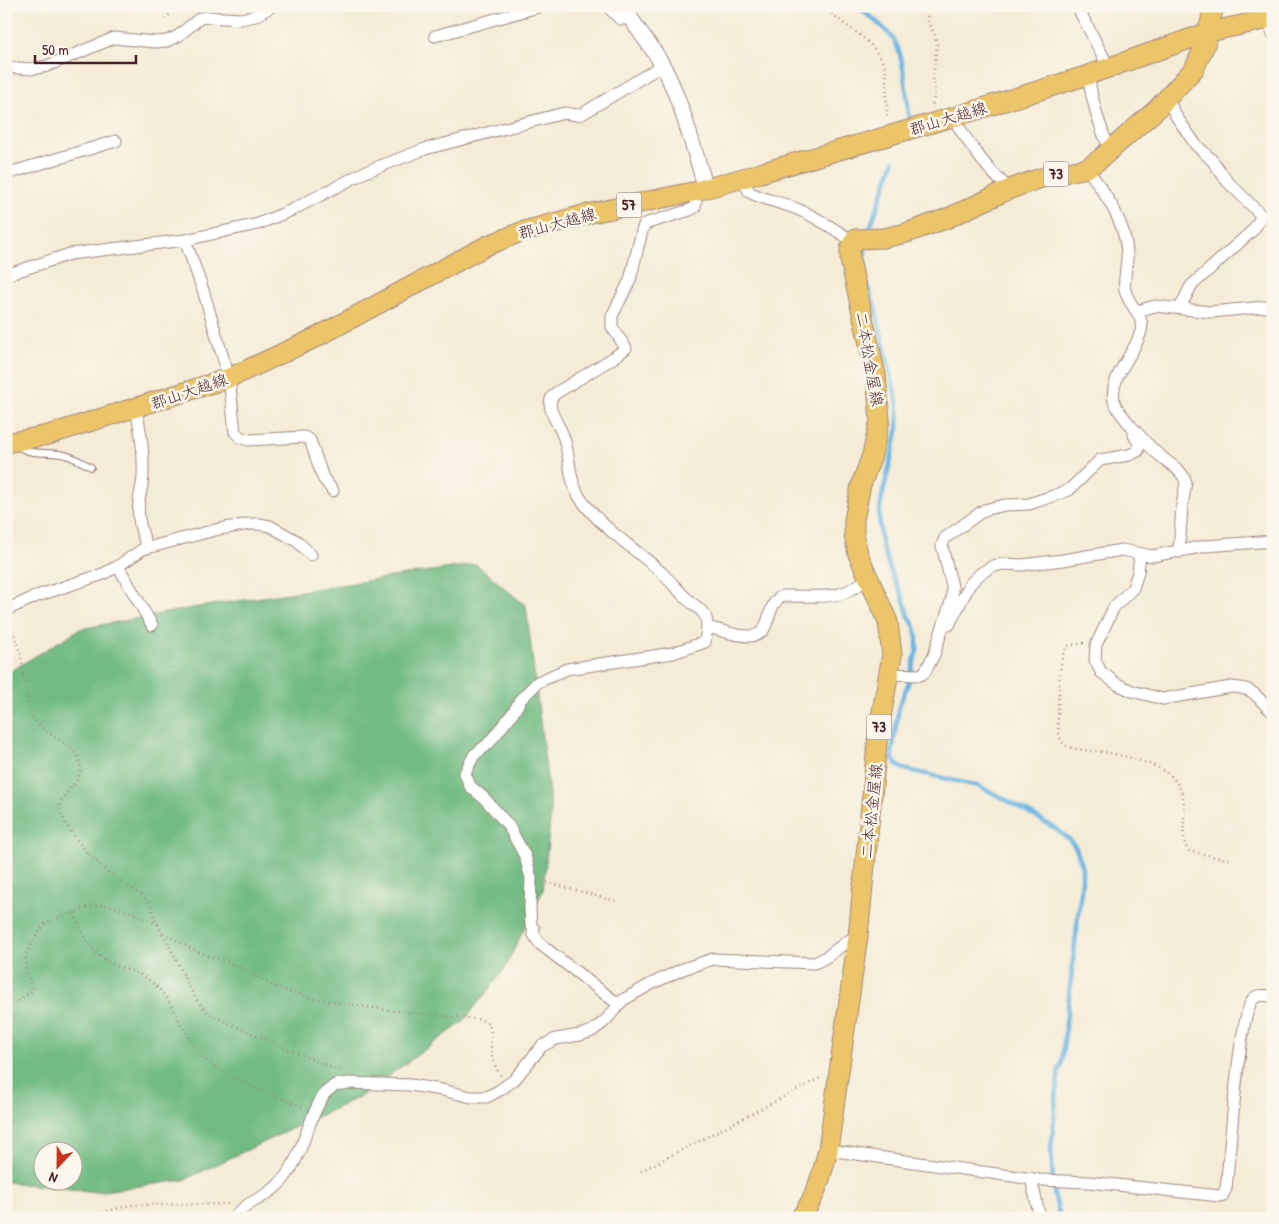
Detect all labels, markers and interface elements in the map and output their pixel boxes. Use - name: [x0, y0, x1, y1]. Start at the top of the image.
- scale bar: [35, 32, 136, 64]
- text: 50 m: [42, 39, 69, 60]
- street label: 郡山大越線: [907, 96, 989, 140]
- road number: 73: [1044, 162, 1068, 186]
- road number: 57: [616, 192, 642, 218]
- street label: 郡山大越線: [516, 202, 598, 244]
- street label: 二本松金屋線: [851, 310, 889, 408]
- street label: 郡山大越線: [148, 368, 230, 414]
- road number: 73: [866, 714, 892, 740]
- street label: 二本松金屋線: [855, 762, 887, 860]
- north arrow: [32, 1142, 82, 1192]
- text: N: [45, 1168, 60, 1189]

